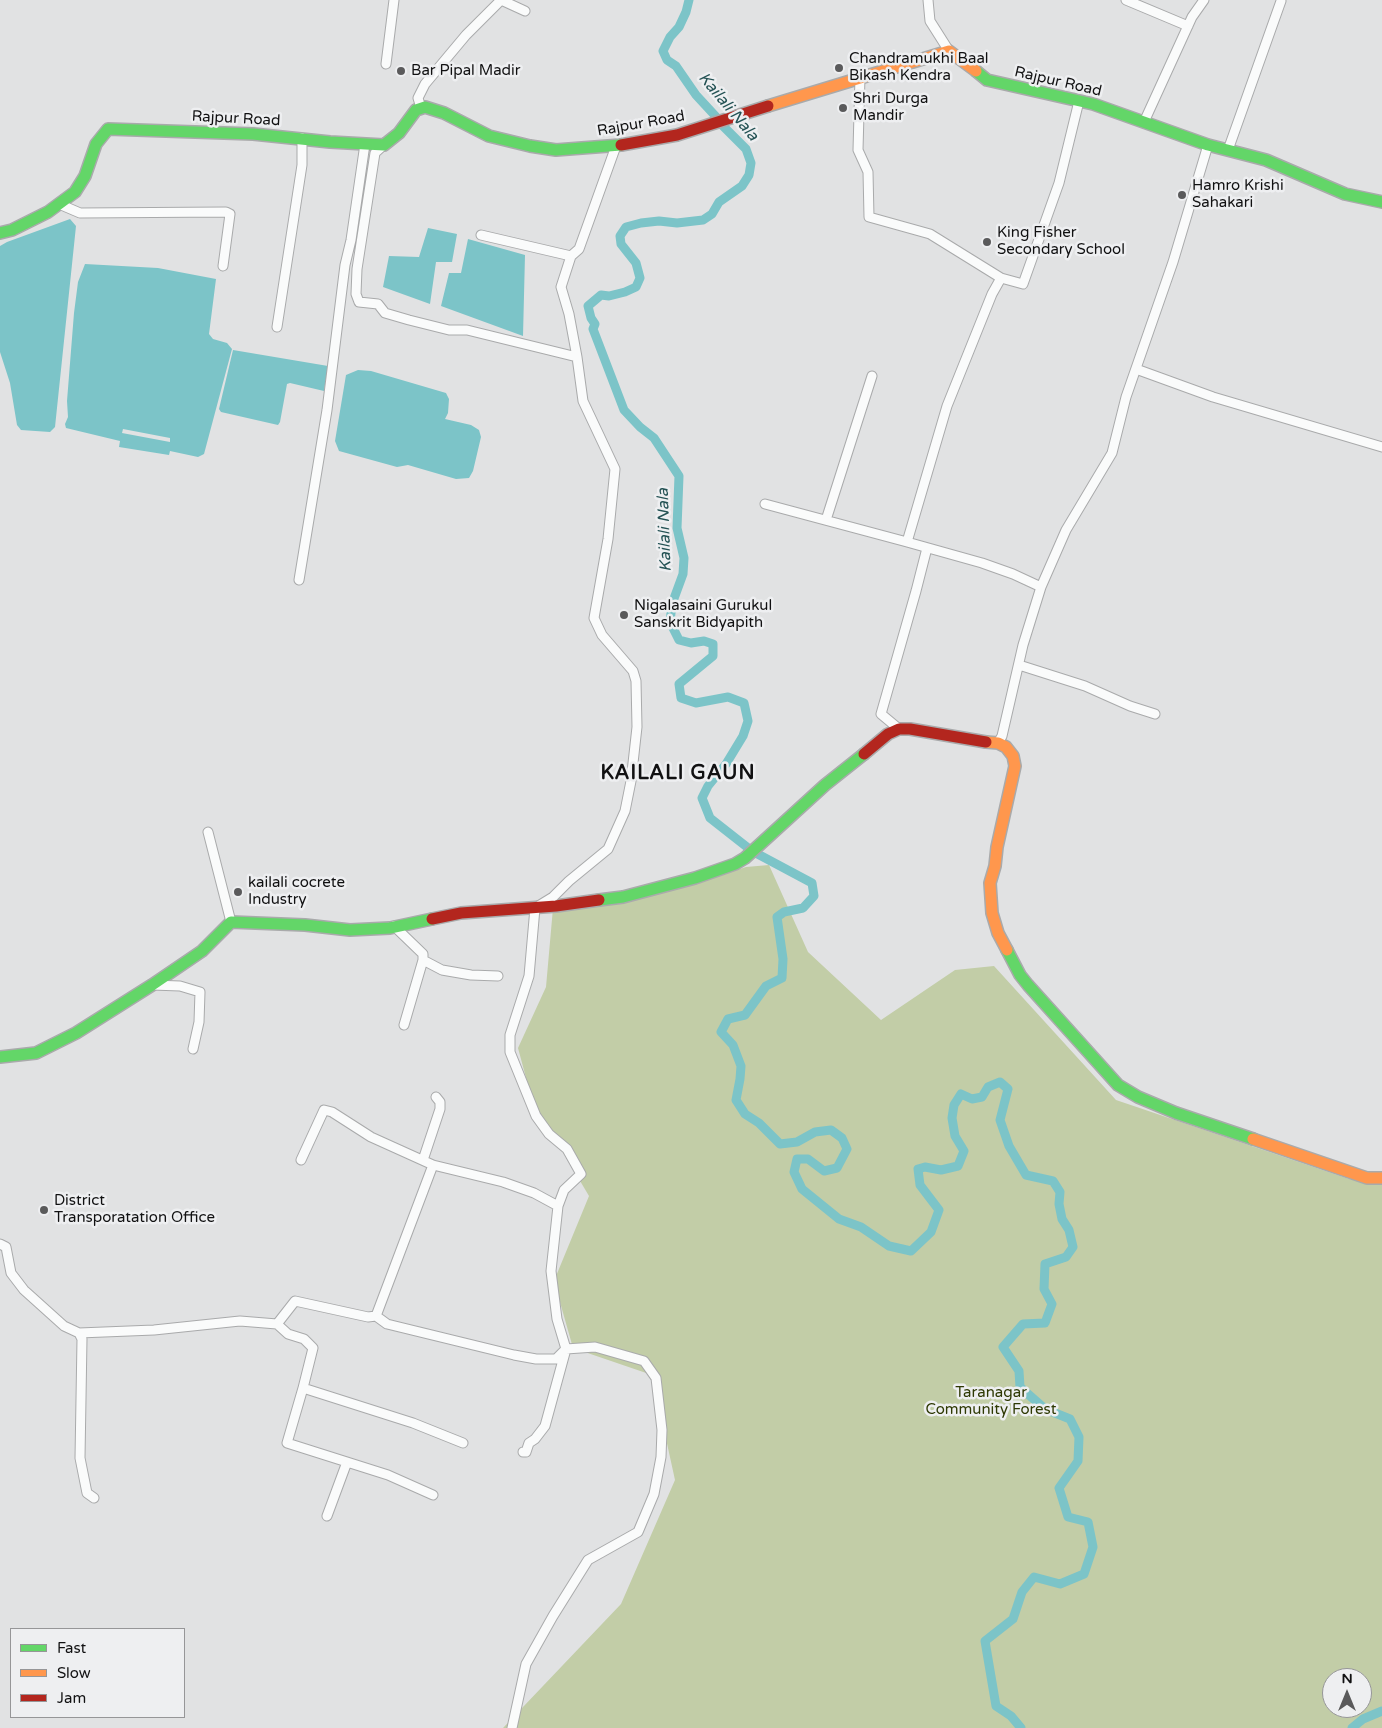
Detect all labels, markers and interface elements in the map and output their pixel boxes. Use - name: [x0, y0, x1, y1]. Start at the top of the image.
- place label: Chandramukhi Baal Bikash Kendra: [849, 50, 989, 85]
- place label: Bar Pipal Madir: [411, 62, 521, 80]
- marker: Chandramukhi Baal Bikash Kendra: [833, 62, 845, 74]
- street label: Rajpur Road: [1013, 63, 1103, 101]
- marker: Bar Pipal Madir: [395, 65, 407, 77]
- water label: Kailali Nala: [694, 69, 762, 145]
- place label: Shri Durga Mandir: [853, 90, 928, 125]
- marker: Shri Durga Mandir: [837, 102, 849, 114]
- street label: Rajpur Road: [596, 107, 686, 141]
- street label: Rajpur Road: [191, 108, 281, 130]
- place label: Hamro Krishi Sahakari: [1192, 177, 1284, 212]
- marker: Hamro Krishi Sahakari: [1176, 189, 1188, 201]
- place label: King Fisher Secondary School: [997, 224, 1125, 259]
- marker: King Fisher Secondary School: [981, 236, 993, 248]
- water label: Kailali Nala: [654, 488, 676, 572]
- place label: Nigalasaini Gurukul Sanskrit Bidyapith: [634, 597, 772, 632]
- marker: Nigalasaini Gurukul Sanskrit Bidyapith: [618, 609, 630, 621]
- district label: KAILALI GAUN: [599, 762, 757, 786]
- place label: kailali cocrete Industry: [248, 874, 345, 909]
- marker: kailali cocrete Industry: [232, 886, 244, 898]
- place label: District Transporatation Office: [54, 1192, 215, 1227]
- marker: District Transporatation Office: [38, 1204, 50, 1216]
- park label: Taranagar Community Forest: [926, 1384, 1056, 1419]
- legend: [10, 1628, 185, 1718]
- text: Fast: [57, 1639, 86, 1657]
- text: Slow: [57, 1664, 91, 1682]
- north arrow: [1322, 1668, 1372, 1718]
- text: N: [1341, 1670, 1353, 1687]
- text: Jam: [57, 1689, 86, 1707]

